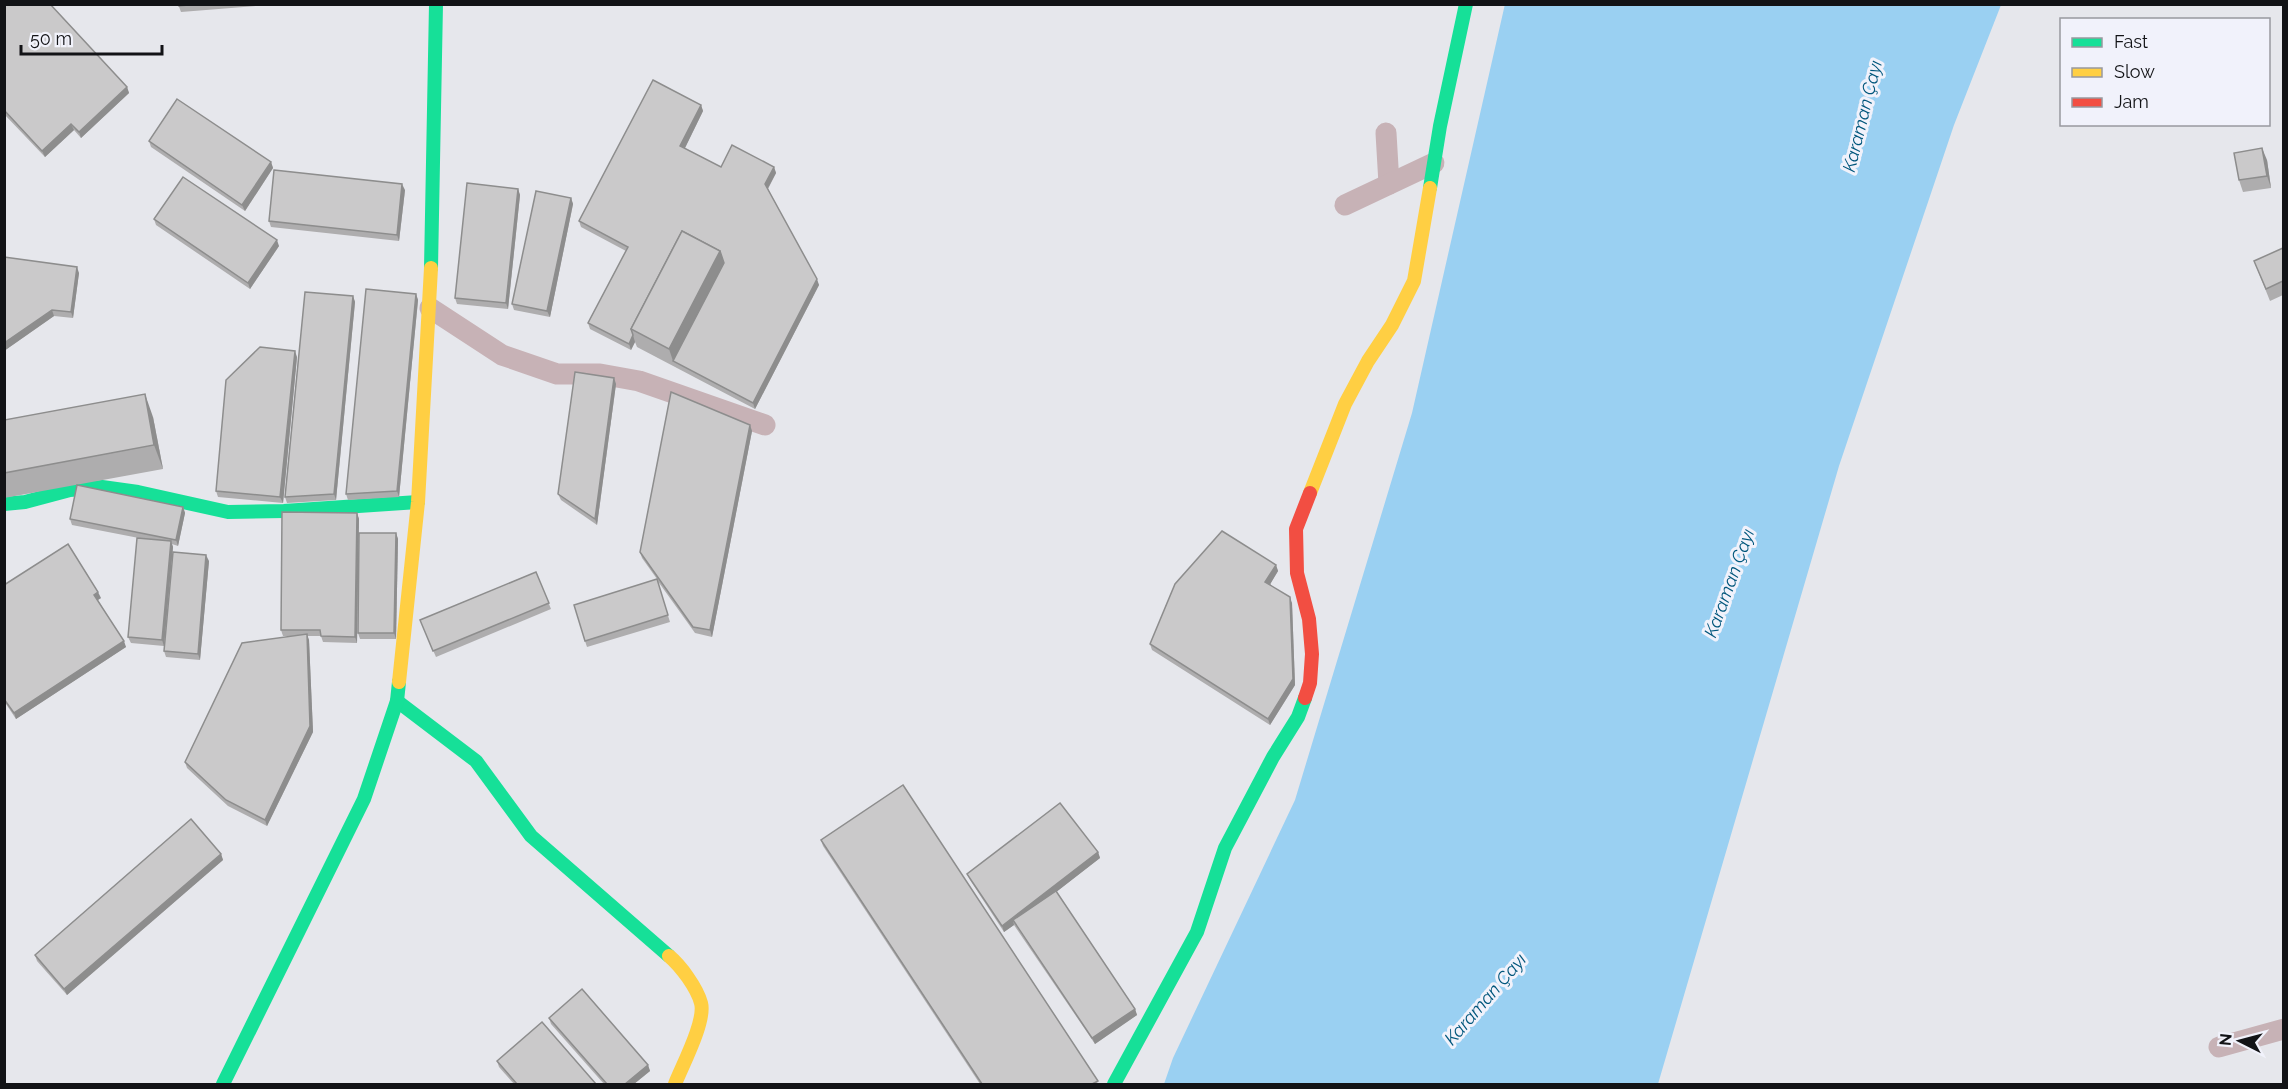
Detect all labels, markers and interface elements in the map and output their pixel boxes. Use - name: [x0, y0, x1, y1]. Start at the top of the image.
- scale bar: [21, 18, 162, 56]
- legend: [2060, 18, 2270, 126]
- text: 50 m: [30, 28, 72, 49]
- text: Fast: [2114, 31, 2148, 52]
- water label: Karaman Çayı: [1838, 58, 1886, 174]
- text: Slow: [2114, 61, 2155, 82]
- text: Jam: [2114, 91, 2149, 112]
- water label: Karaman Çayı: [1700, 526, 1758, 640]
- water label: Karaman Çayı: [1440, 949, 1530, 1049]
- north arrow: [2210, 1011, 2270, 1071]
- text: N: [2215, 1032, 2236, 1047]

